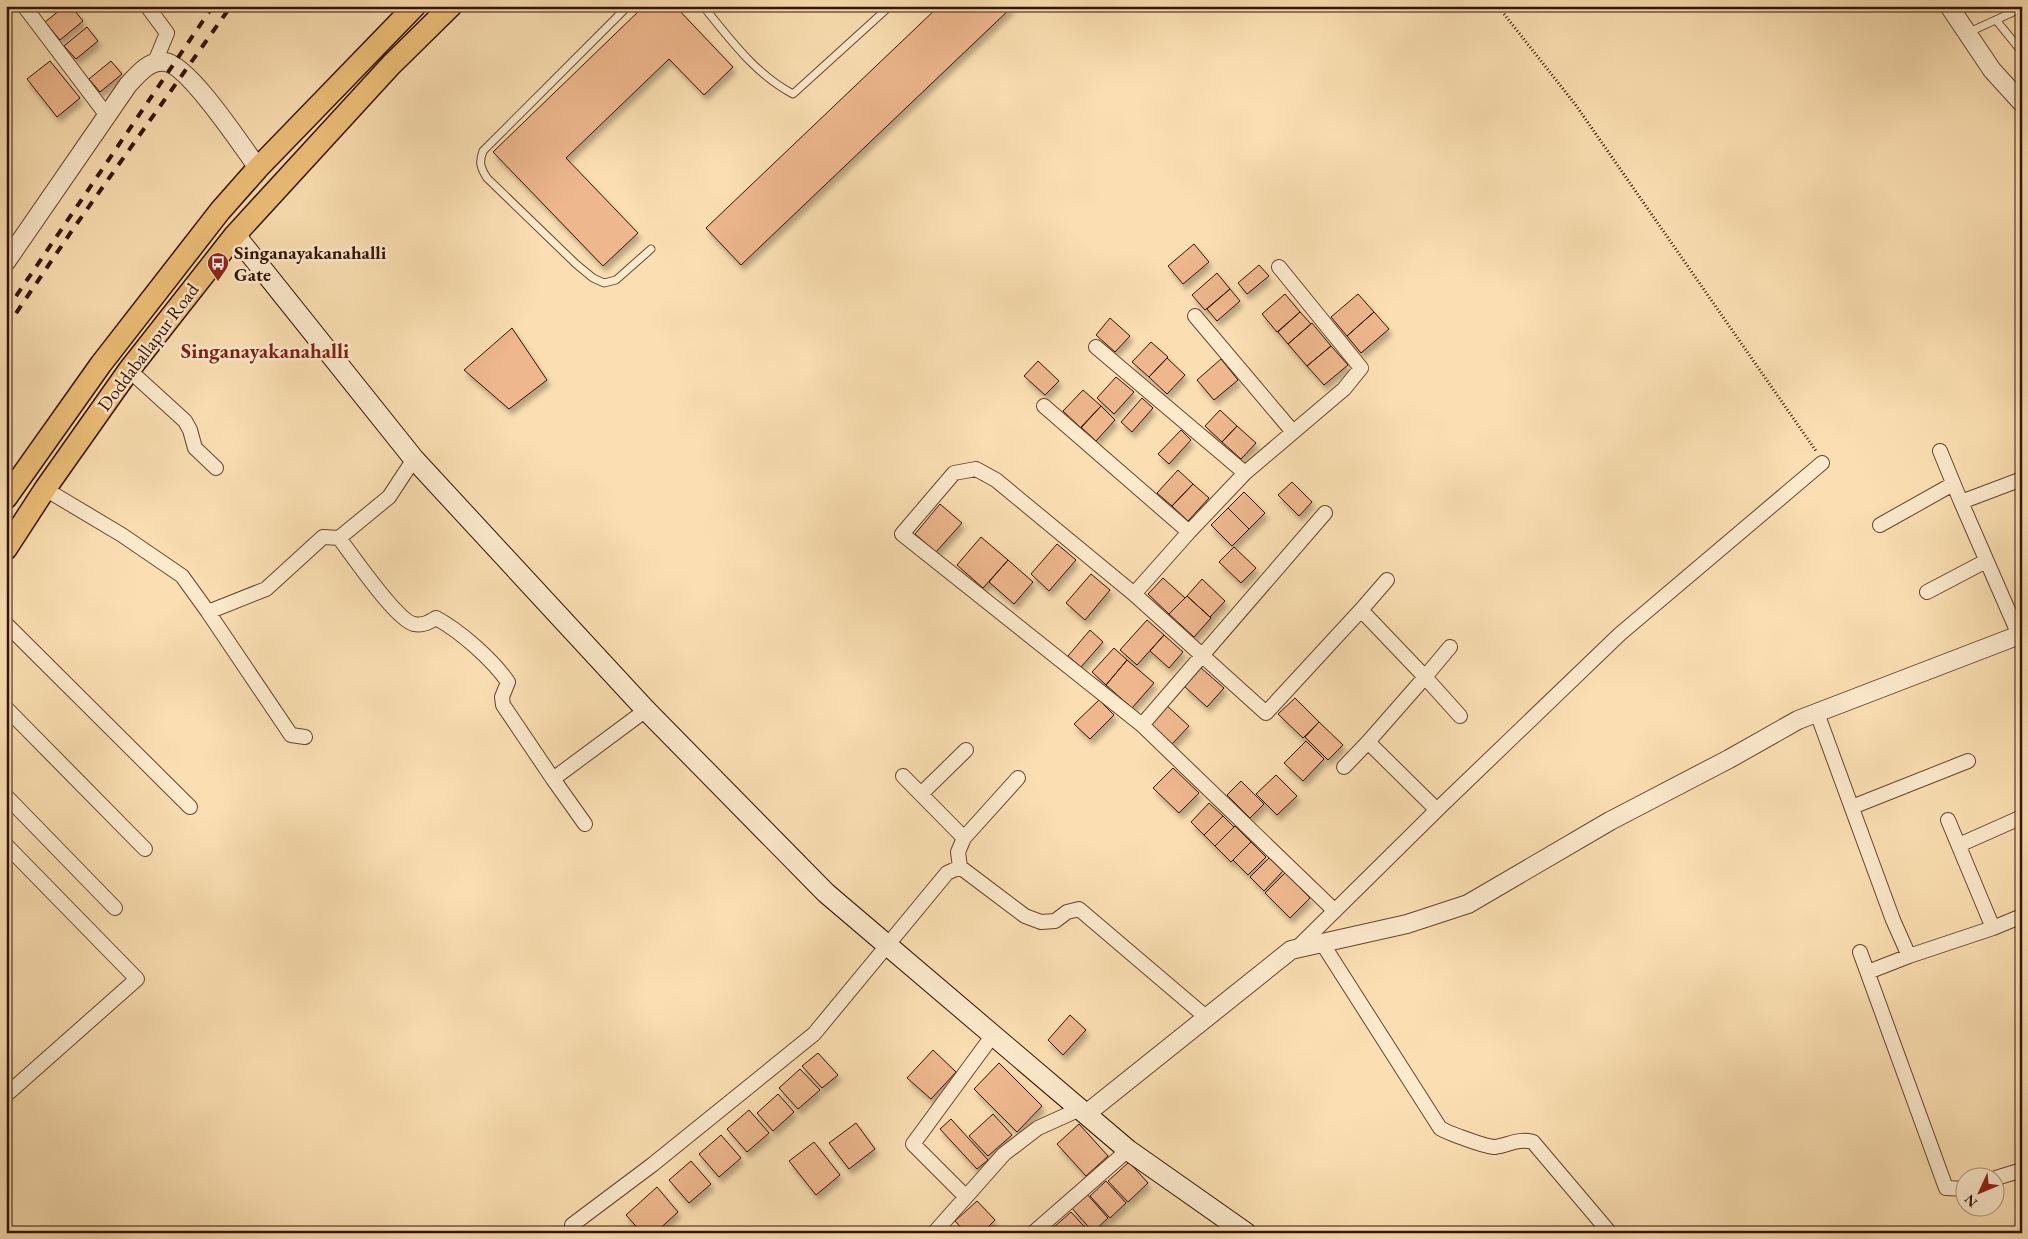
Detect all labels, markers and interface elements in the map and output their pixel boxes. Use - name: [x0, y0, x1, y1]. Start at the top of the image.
- place label: Singanayakanahalli Gate: [234, 240, 387, 287]
- bus stop icon: Singanayakanahalli Gate: [206, 251, 230, 282]
- street label: Doddaballapur Road: [92, 278, 205, 416]
- district label: Singanayakanahalli: [181, 337, 349, 364]
- north arrow: [1956, 1166, 2006, 1216]
- text: N: [1960, 1190, 1981, 1211]

